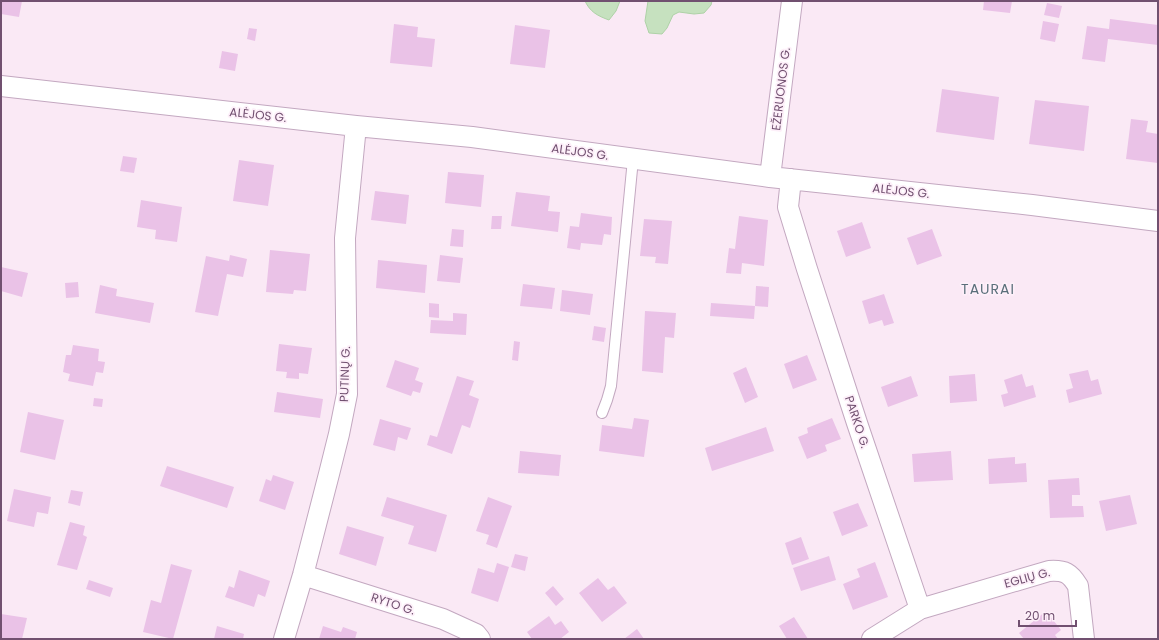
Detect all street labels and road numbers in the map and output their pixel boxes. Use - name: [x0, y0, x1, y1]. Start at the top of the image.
- street label: EŽERUONOS G.: [767, 46, 794, 131]
- street label: ALĖJOS G.: [229, 103, 287, 126]
- street label: ALĖJOS G.: [551, 139, 610, 164]
- street label: ALĖJOS G.: [872, 179, 930, 202]
- street label: PUTINŲ G.: [335, 346, 354, 402]
- street label: PARKO G.: [841, 394, 874, 450]
- street label: EGLIŲ G.: [1002, 563, 1052, 592]
- street label: RYTO G.: [369, 588, 417, 619]

